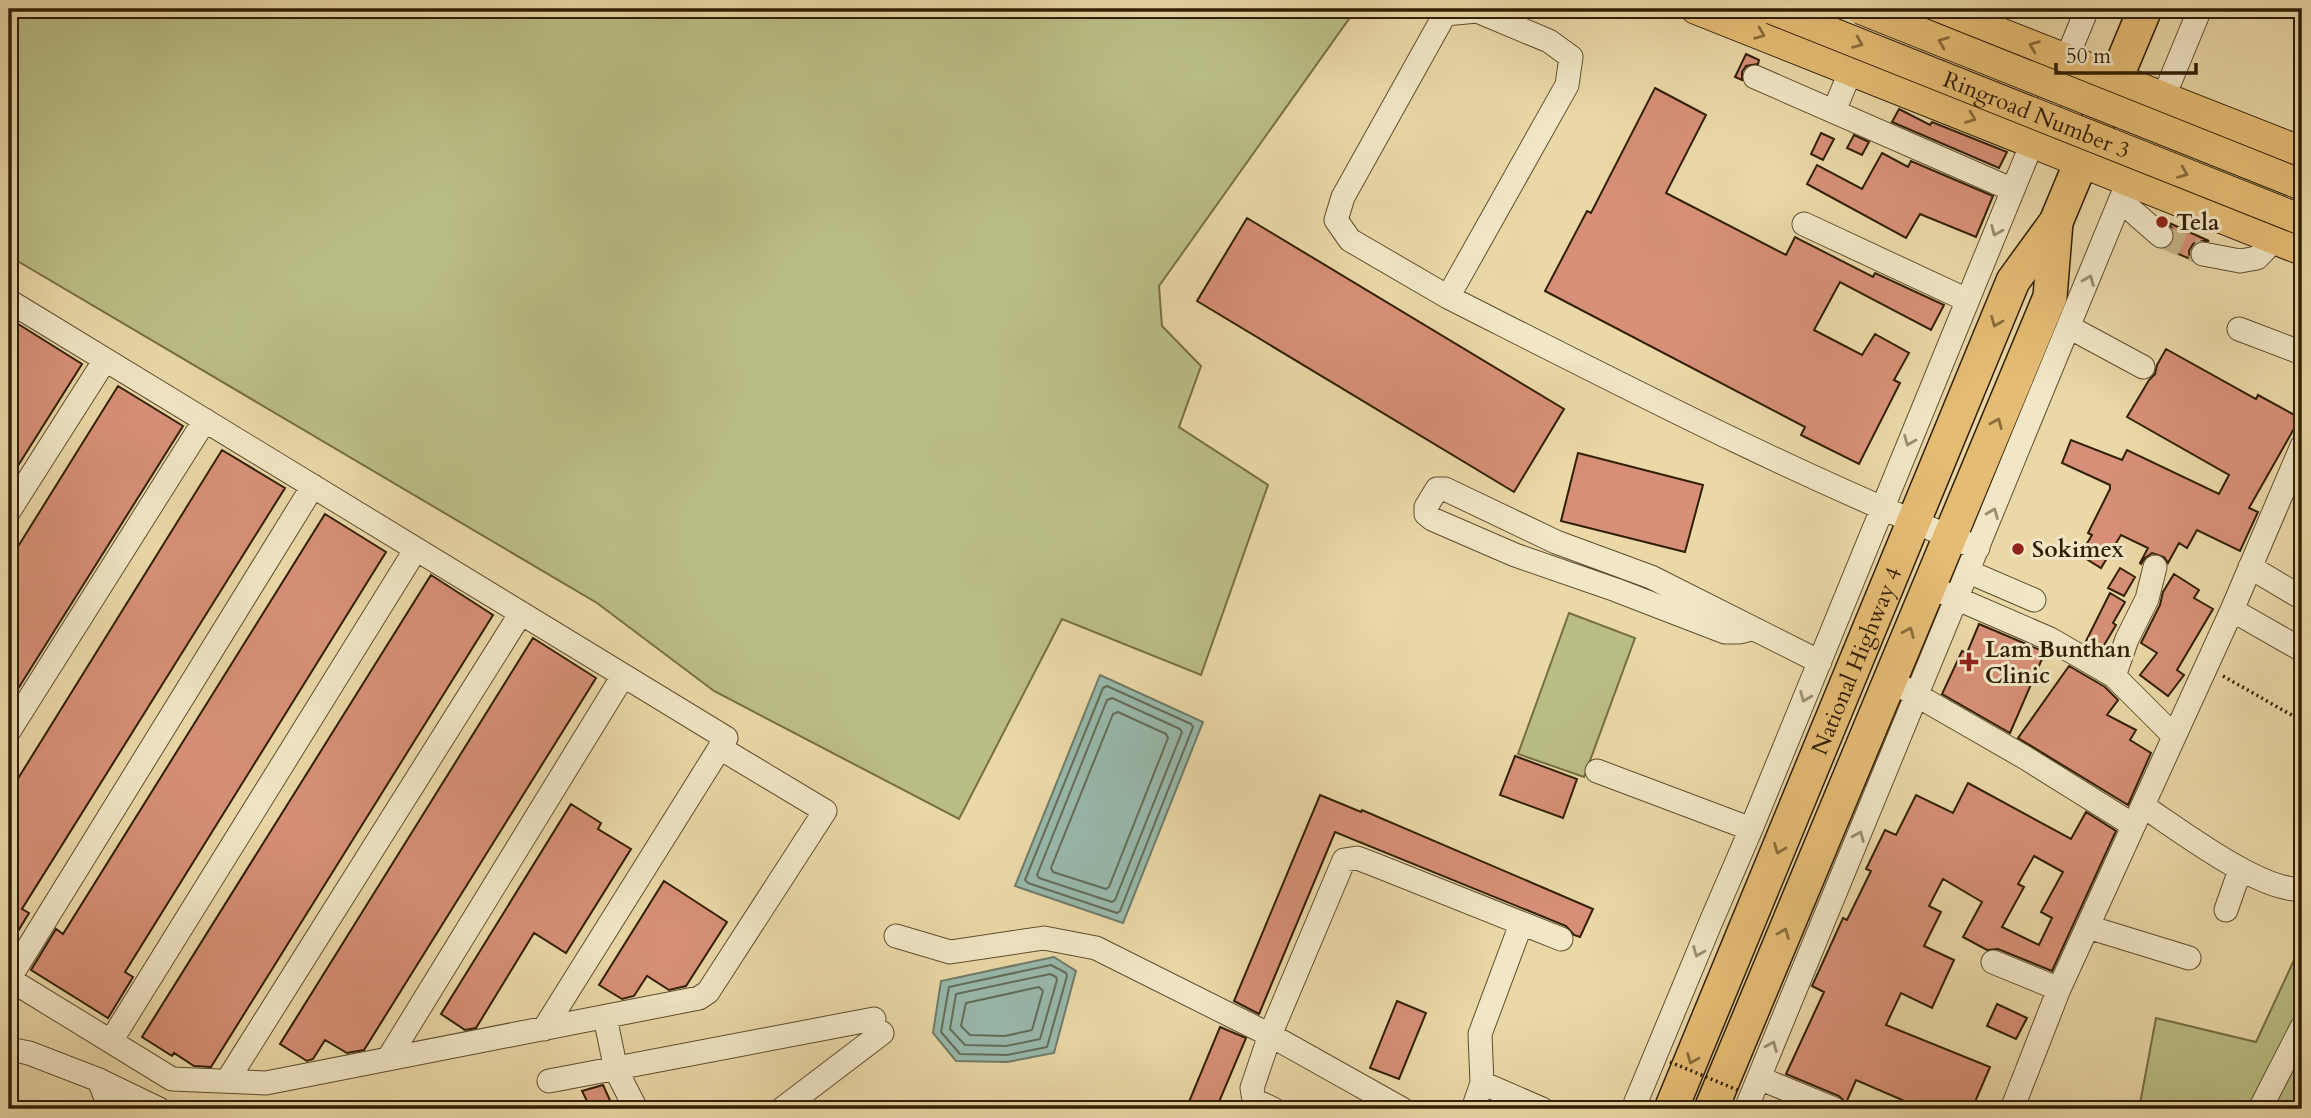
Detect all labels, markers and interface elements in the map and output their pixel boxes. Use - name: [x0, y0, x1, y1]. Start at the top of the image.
- one-way arrow: [1753, 25, 1765, 39]
- scale bar: [2056, 32, 2196, 76]
- one-way arrow: [1852, 35, 1864, 49]
- one-way arrow: [1938, 36, 1950, 50]
- one-way arrow: [2028, 41, 2040, 55]
- text: 50 m: [2066, 42, 2111, 71]
- street label: Ringroad Number 3: [1939, 63, 2135, 166]
- one-way arrow: [1965, 110, 1977, 124]
- one-way arrow: [2177, 164, 2189, 178]
- place label: Tela: [2176, 207, 2220, 238]
- marker: Tela: [2154, 214, 2170, 230]
- one-way arrow: [1990, 223, 2004, 236]
- one-way arrow: [2081, 274, 2095, 287]
- one-way arrow: [1990, 314, 2004, 327]
- one-way arrow: [1989, 418, 2003, 430]
- one-way arrow: [1903, 433, 1917, 446]
- one-way arrow: [1984, 507, 1998, 519]
- place label: Sokimex: [2032, 534, 2125, 565]
- marker: Sokimex: [2010, 541, 2026, 557]
- street label: National Highway 4: [1804, 562, 1909, 759]
- one-way arrow: [1901, 627, 1915, 640]
- place label: Lam Bunthan Clinic: [1985, 634, 2131, 691]
- marker: Lam Bunthan Clinic: [1959, 652, 1979, 672]
- one-way arrow: [1800, 691, 1814, 703]
- one-way arrow: [1851, 831, 1865, 843]
- one-way arrow: [1773, 842, 1787, 854]
- one-way arrow: [1776, 928, 1790, 940]
- one-way arrow: [1692, 945, 1706, 957]
- one-way arrow: [1764, 1041, 1778, 1053]
- one-way arrow: [1686, 1052, 1700, 1065]

